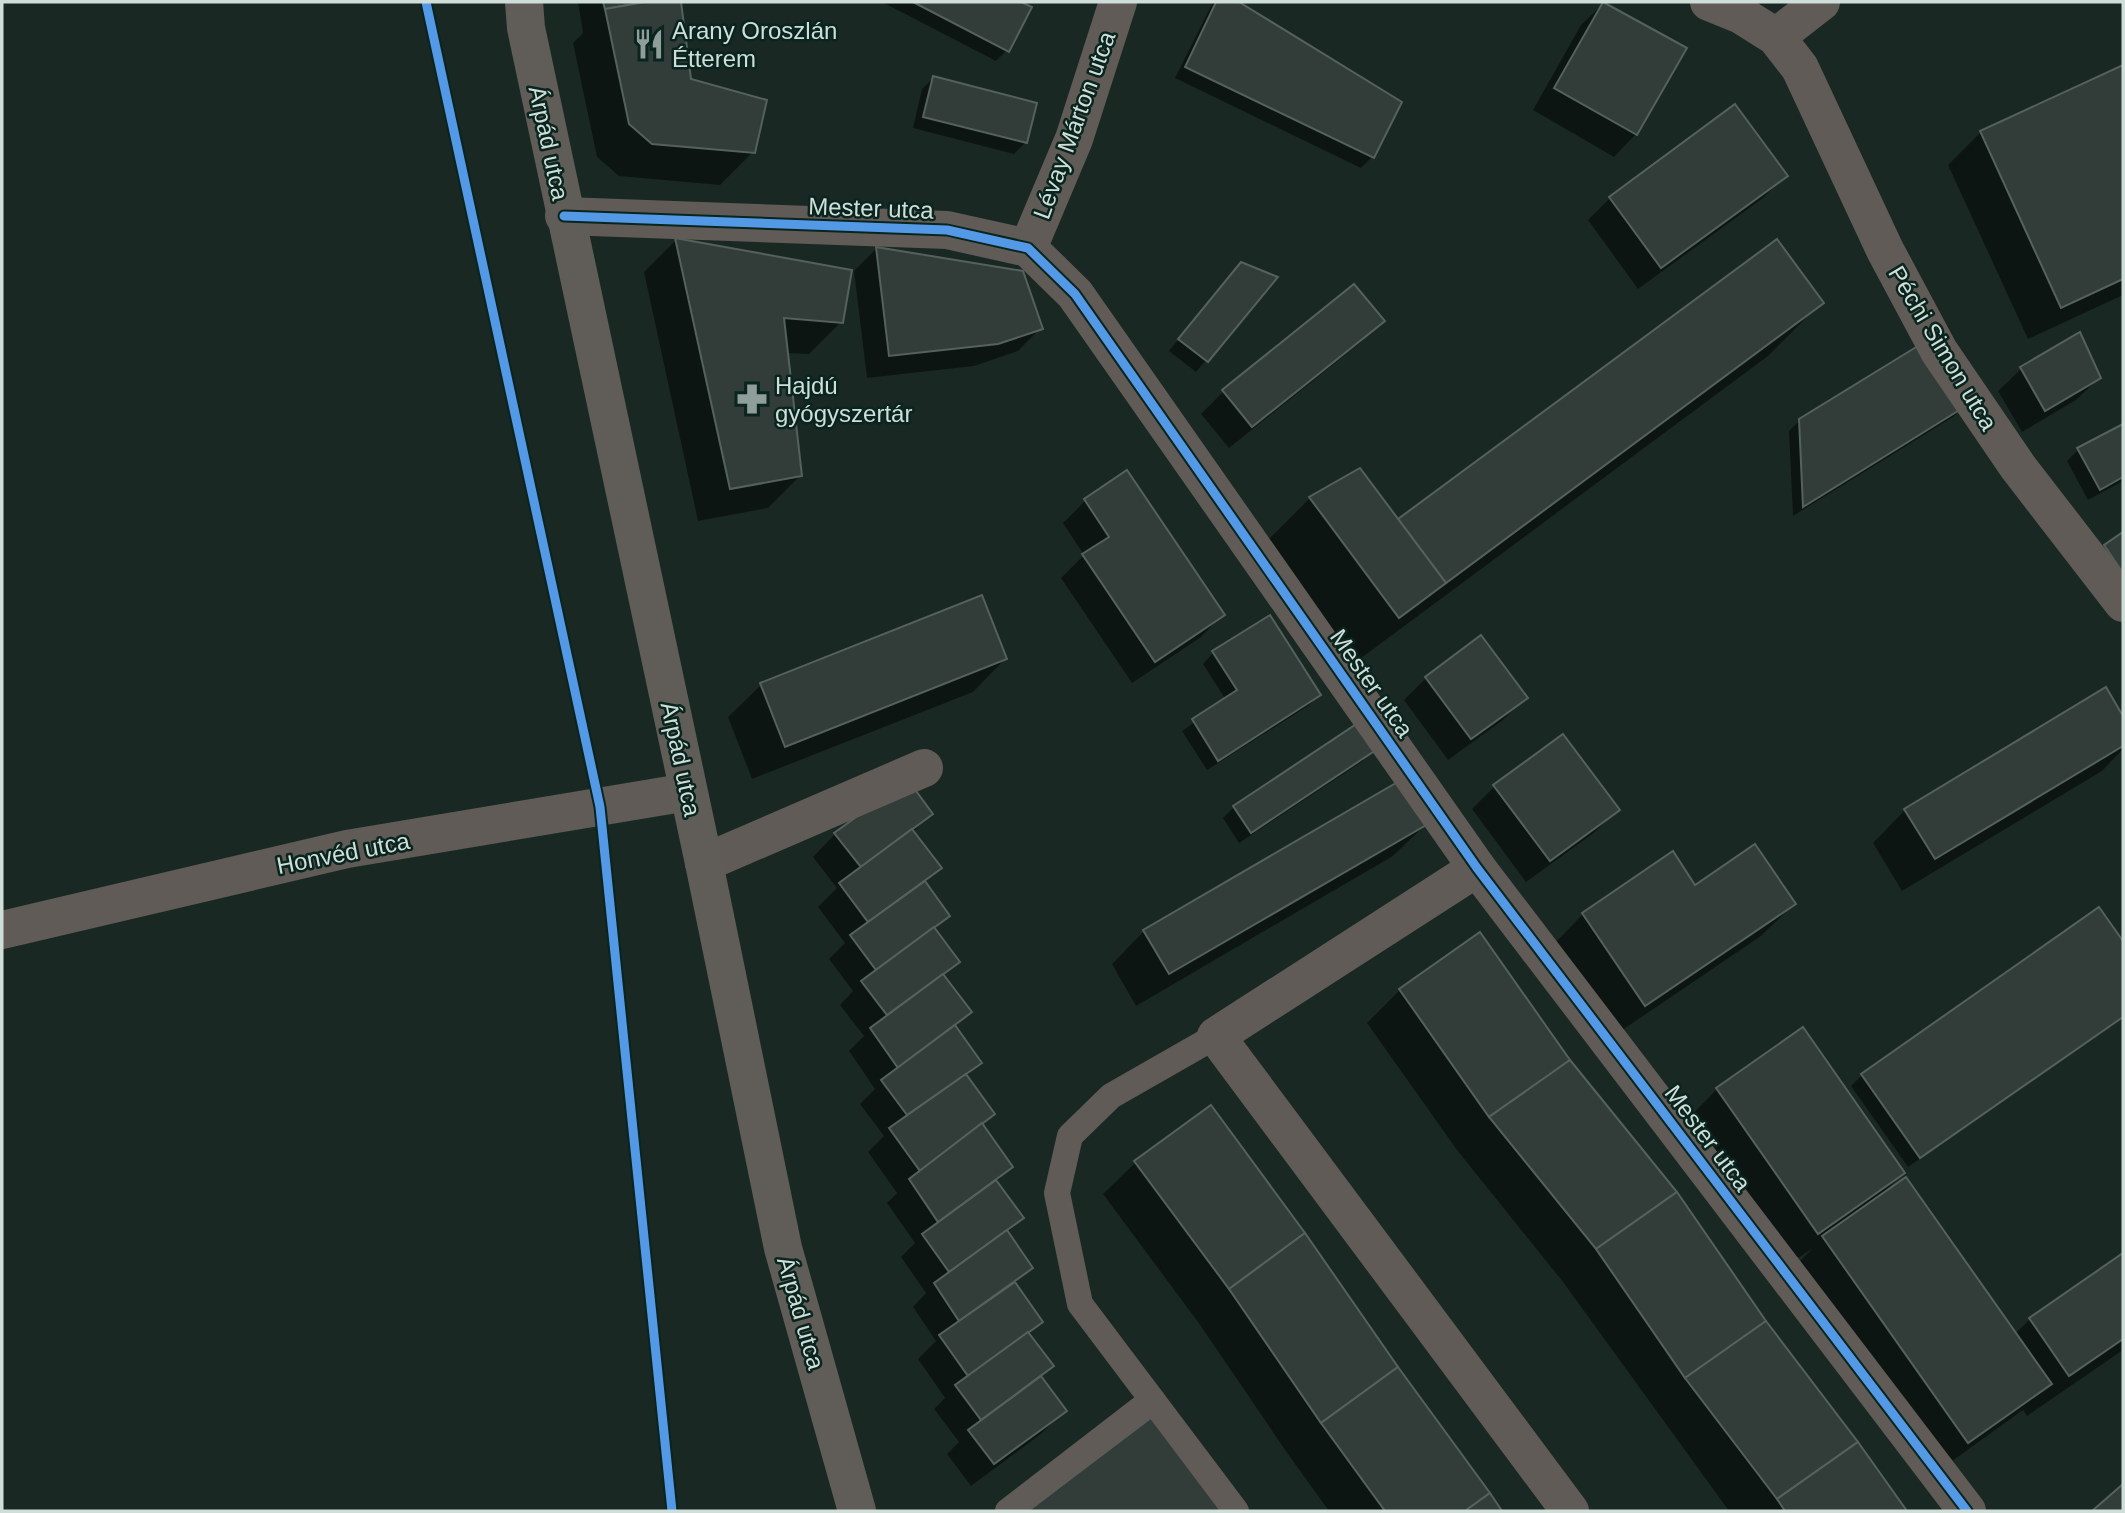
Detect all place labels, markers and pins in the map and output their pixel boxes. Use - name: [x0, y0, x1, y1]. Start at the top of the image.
- place label: Arany Oroszlán Étterem: [672, 17, 837, 72]
- restaurant icon: Arany Oroszlán Étterem: [632, 27, 666, 61]
- place label: Hajdú gyógyszertár: [775, 372, 912, 427]
- pharmacy icon: Hajdú gyógyszertár: [735, 382, 769, 416]

